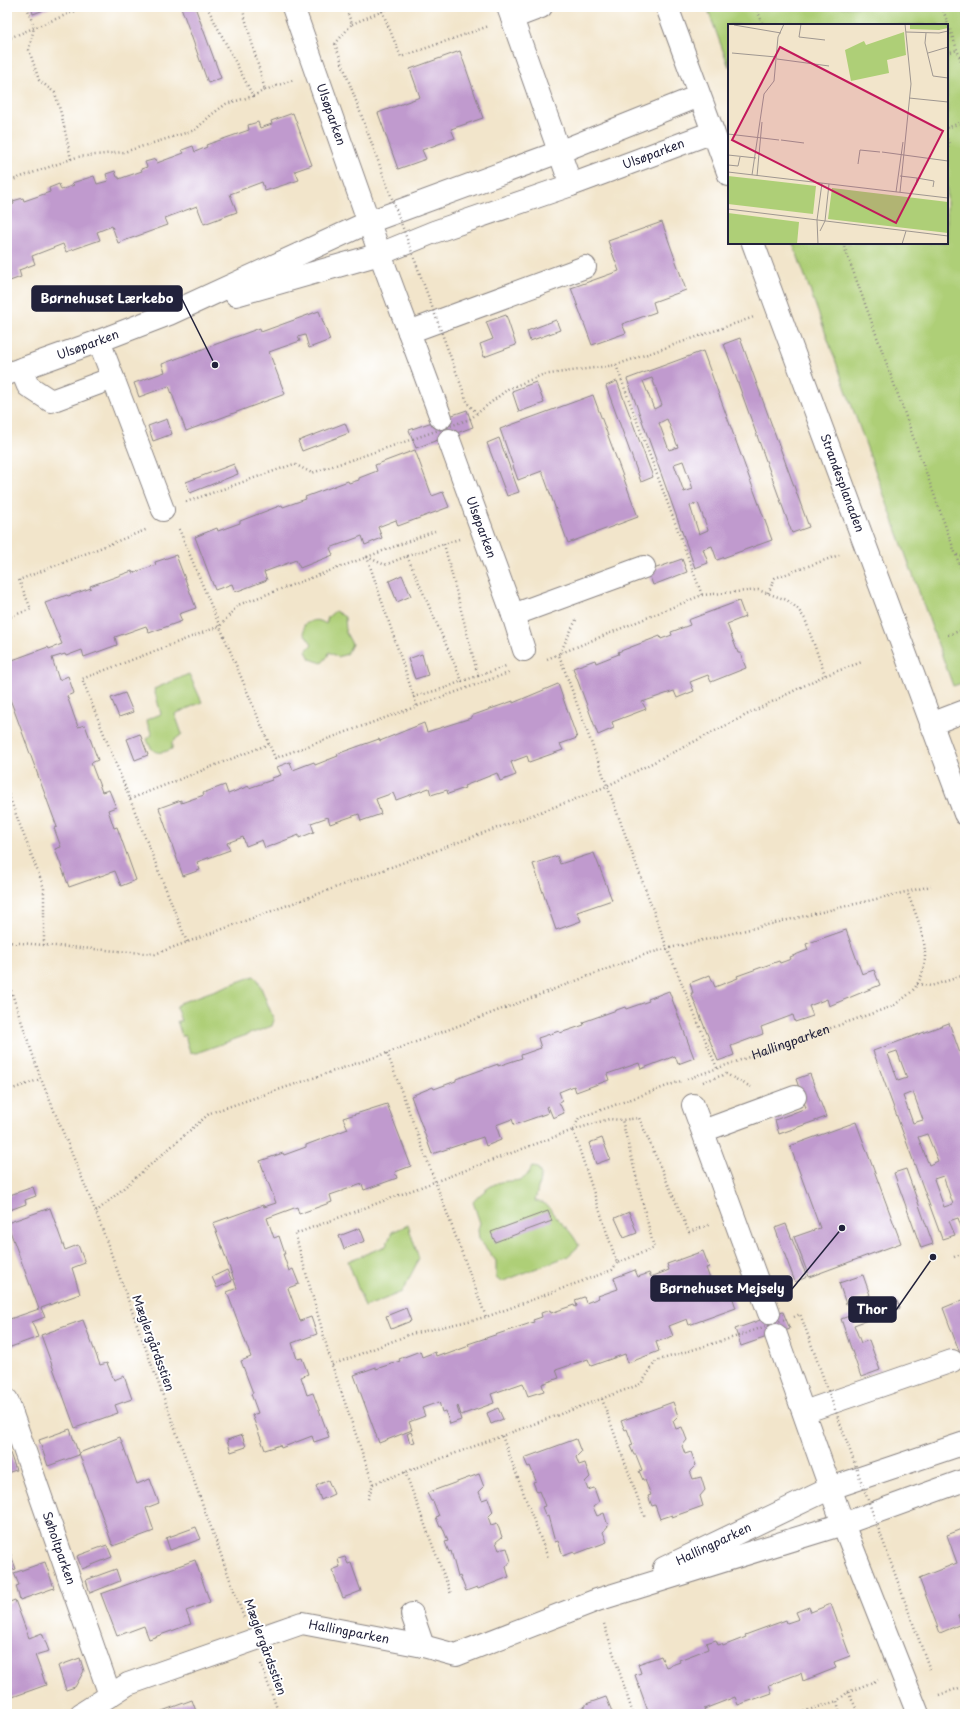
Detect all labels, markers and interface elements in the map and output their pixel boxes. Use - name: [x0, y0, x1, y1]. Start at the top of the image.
- inset map: [728, 24, 948, 244]
- street label: Ulsøparken: [313, 81, 351, 148]
- street label: Ulsøparken: [620, 133, 687, 173]
- callout: Børnehuset Lærkebo: [32, 286, 182, 311]
- text: Børnehuset Lærkebo: [41, 288, 174, 307]
- street label: Ulsøparken: [54, 324, 121, 363]
- street label: Strandesplanaden: [817, 431, 870, 534]
- street label: Ulsøparken: [462, 493, 501, 561]
- street label: Hallingparken: [749, 1019, 832, 1063]
- callout: Børnehuset Mejsely: [651, 1276, 792, 1301]
- text: Børnehuset Mejsely: [660, 1278, 784, 1297]
- street label: Mæglergårdsstien: [128, 1292, 180, 1393]
- callout: Thor: [849, 1297, 896, 1322]
- text: Thor: [856, 1299, 888, 1318]
- street label: Søholtparken: [39, 1509, 81, 1587]
- street label: Hallingparken: [672, 1518, 754, 1569]
- street label: Mæglergårdsstien: [240, 1596, 292, 1697]
- street label: Hallingparken: [307, 1614, 391, 1647]

